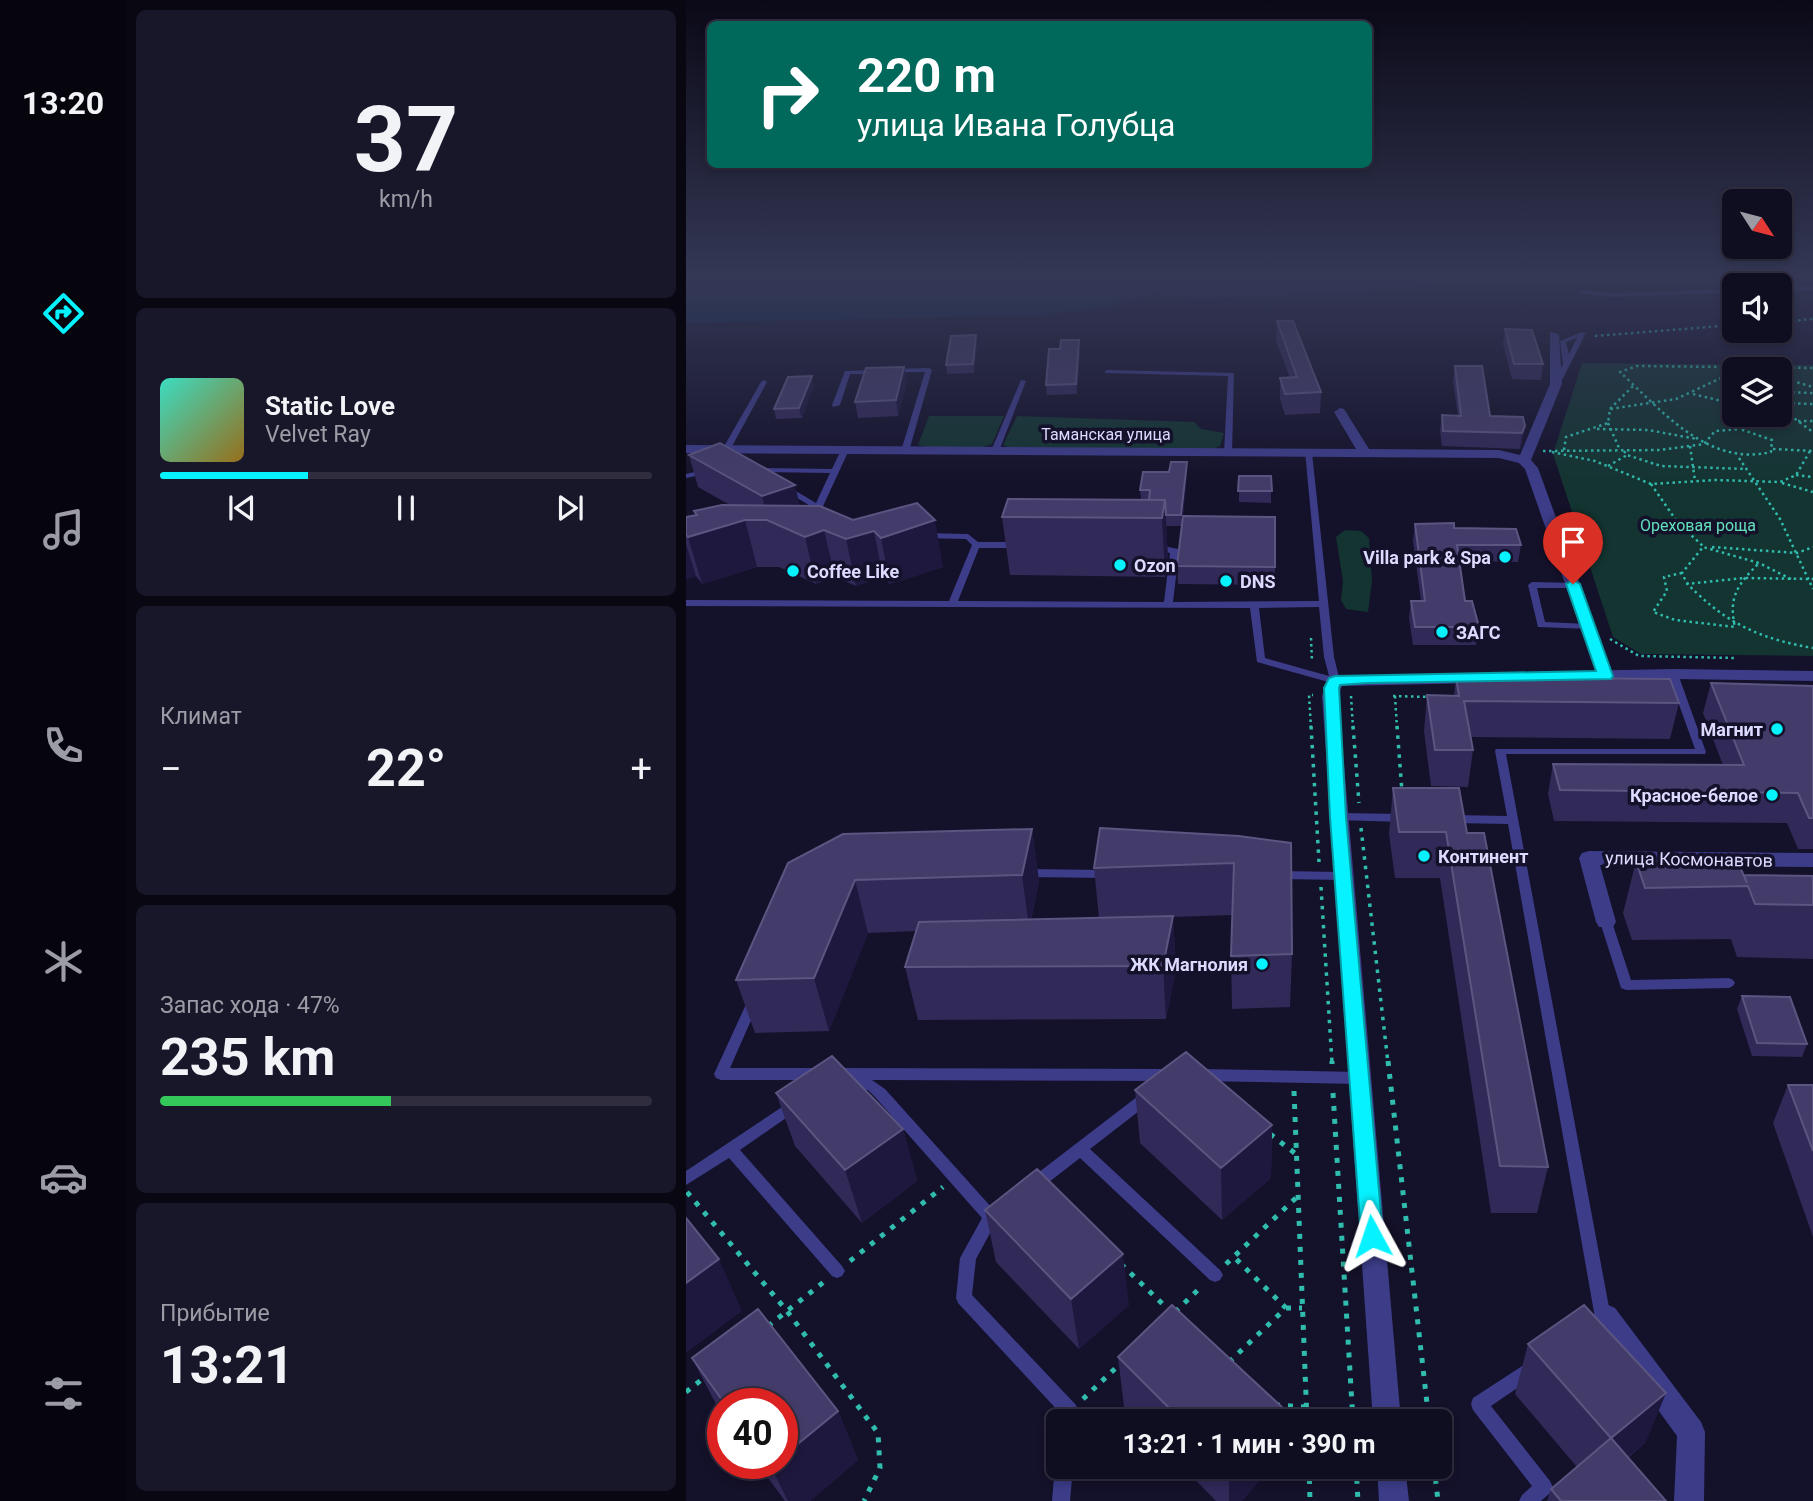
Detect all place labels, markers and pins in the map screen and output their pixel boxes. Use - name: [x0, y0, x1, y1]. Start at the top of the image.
- pin: [1543, 512, 1603, 584]
- place label: Villa park & Spa: [1363, 547, 1491, 568]
- marker: Villa park & Spa: [1497, 549, 1513, 565]
- place label: Ozon: [1134, 555, 1176, 576]
- marker: Ozon: [1112, 557, 1128, 573]
- place label: Coffee Like: [807, 561, 899, 582]
- marker: Coffee Like: [785, 563, 801, 579]
- place label: DNS: [1240, 571, 1275, 592]
- marker: DNS: [1218, 573, 1234, 589]
- place label: ЗАГС: [1456, 622, 1501, 643]
- marker: ЗАГС: [1434, 624, 1450, 640]
- place label: Магнит: [1700, 719, 1763, 740]
- marker: Магнит: [1769, 721, 1785, 737]
- place label: Красное-белое: [1630, 785, 1758, 806]
- marker: Красное-белое: [1764, 787, 1780, 803]
- place label: Континент: [1438, 846, 1528, 867]
- marker: Континент: [1416, 848, 1432, 864]
- place label: ЖК Магнолия: [1130, 954, 1248, 975]
- marker: ЖК Магнолия: [1254, 956, 1270, 972]

